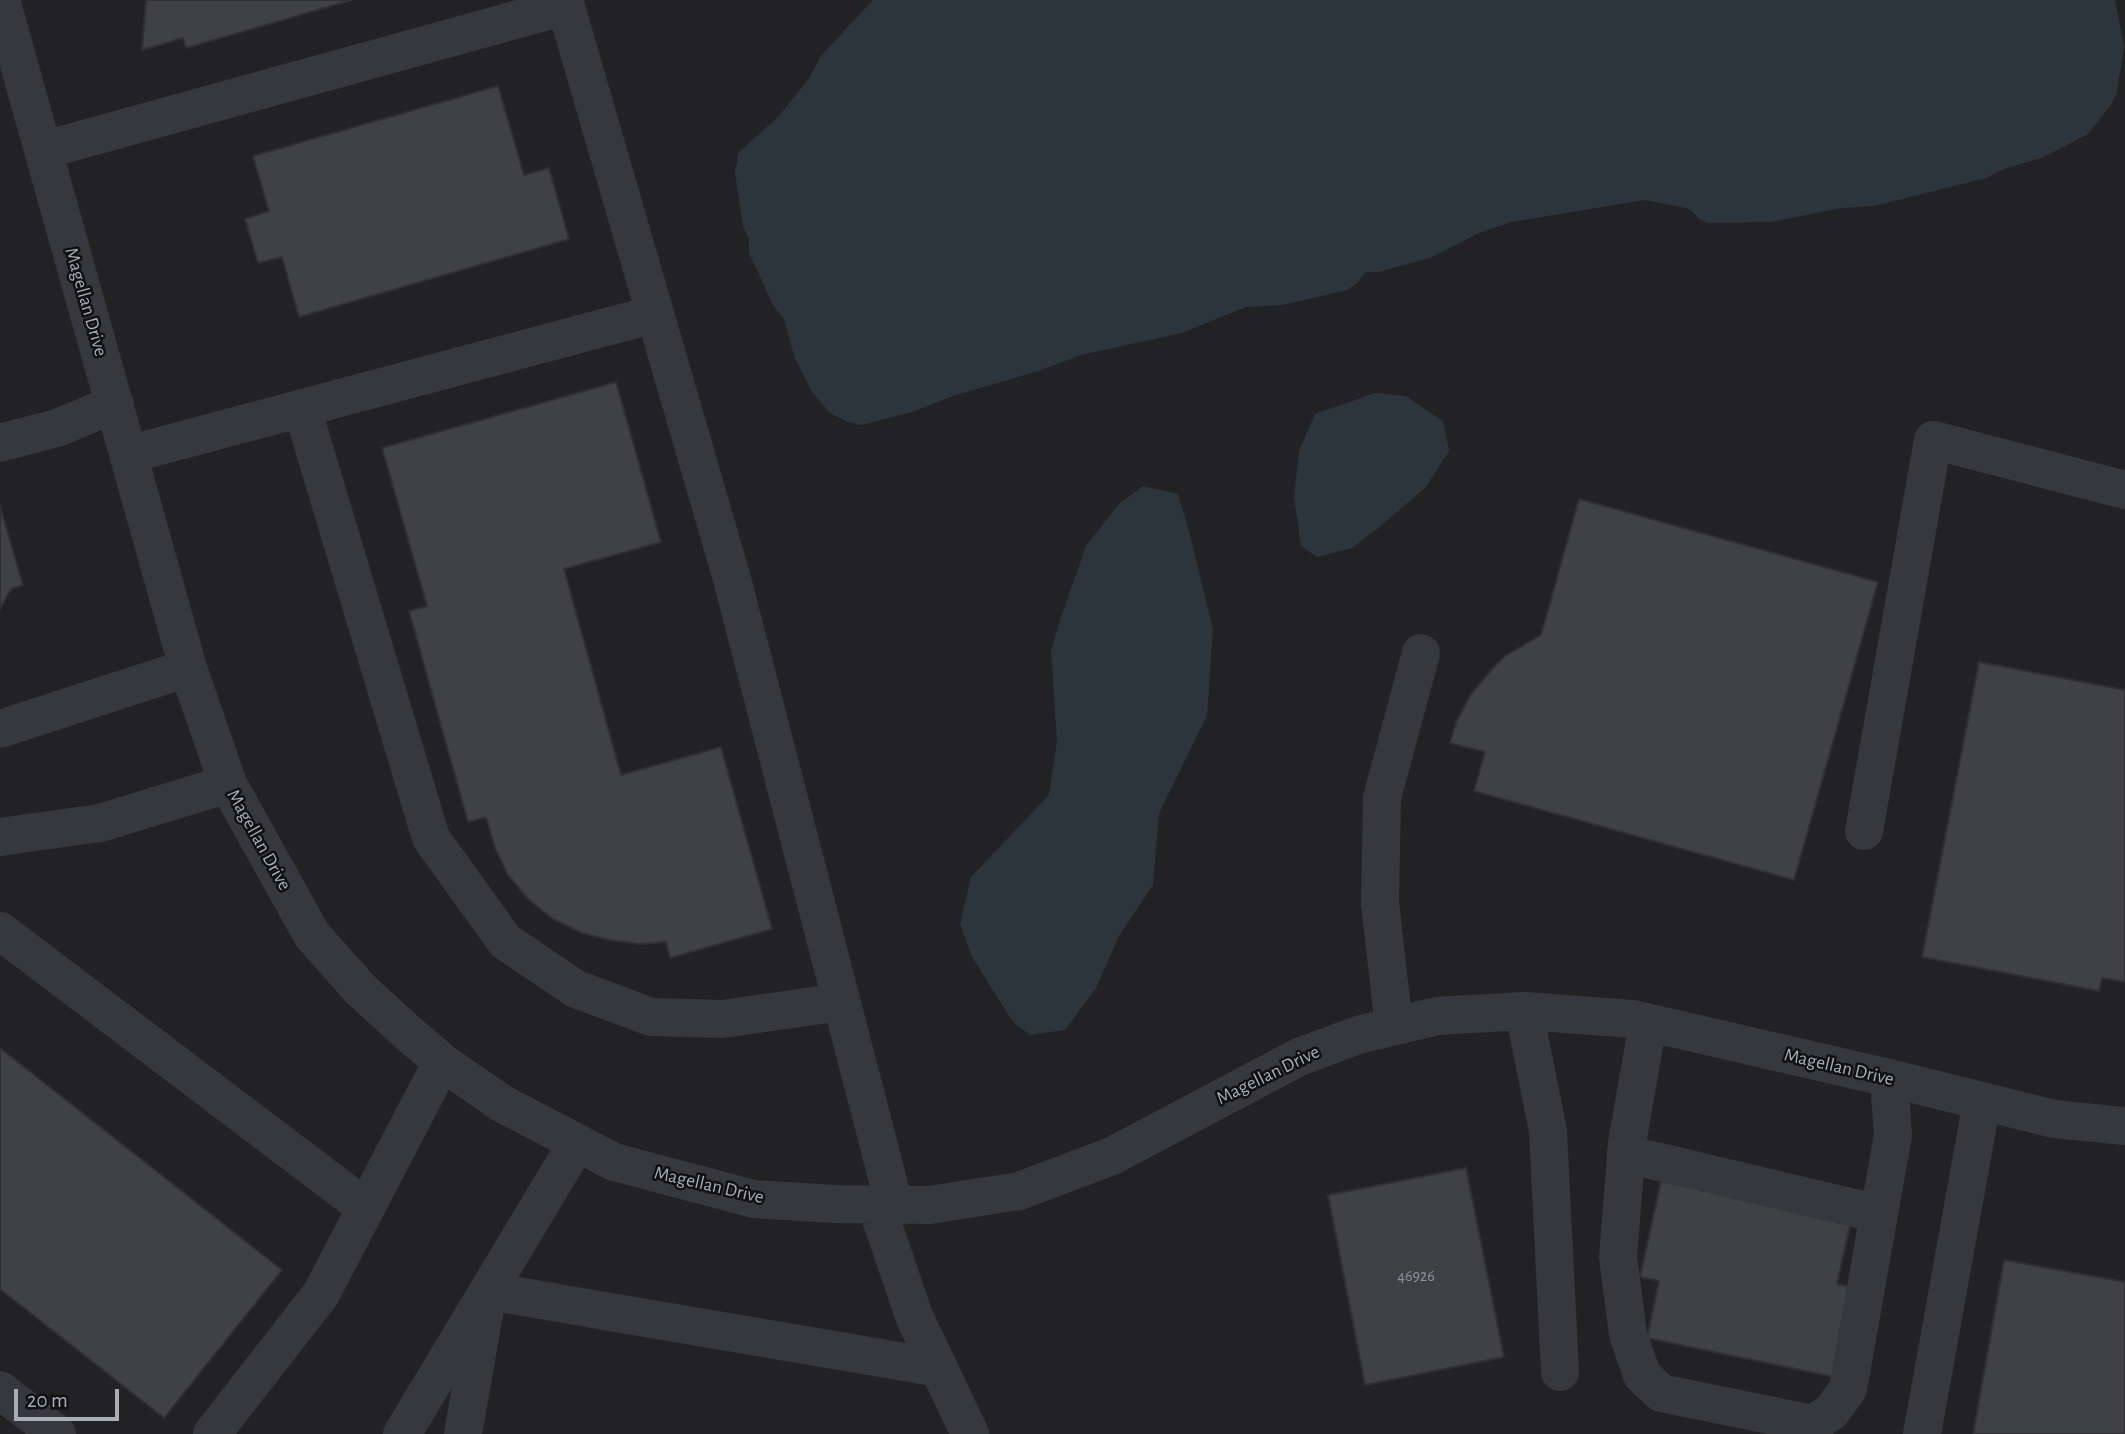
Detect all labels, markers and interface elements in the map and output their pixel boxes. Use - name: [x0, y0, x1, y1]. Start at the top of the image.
- street label: Magellan Drive: [60, 245, 112, 359]
- street label: Magellan Drive: [222, 785, 296, 895]
- street label: Magellan Drive: [1213, 1040, 1323, 1110]
- street label: Magellan Drive: [1782, 1043, 1896, 1091]
- street label: Magellan Drive: [652, 1161, 766, 1209]
- house number: 46926: [1397, 1266, 1435, 1286]
- scale bar: [18, 1374, 122, 1418]
- text: 20 m: [27, 1390, 68, 1411]

